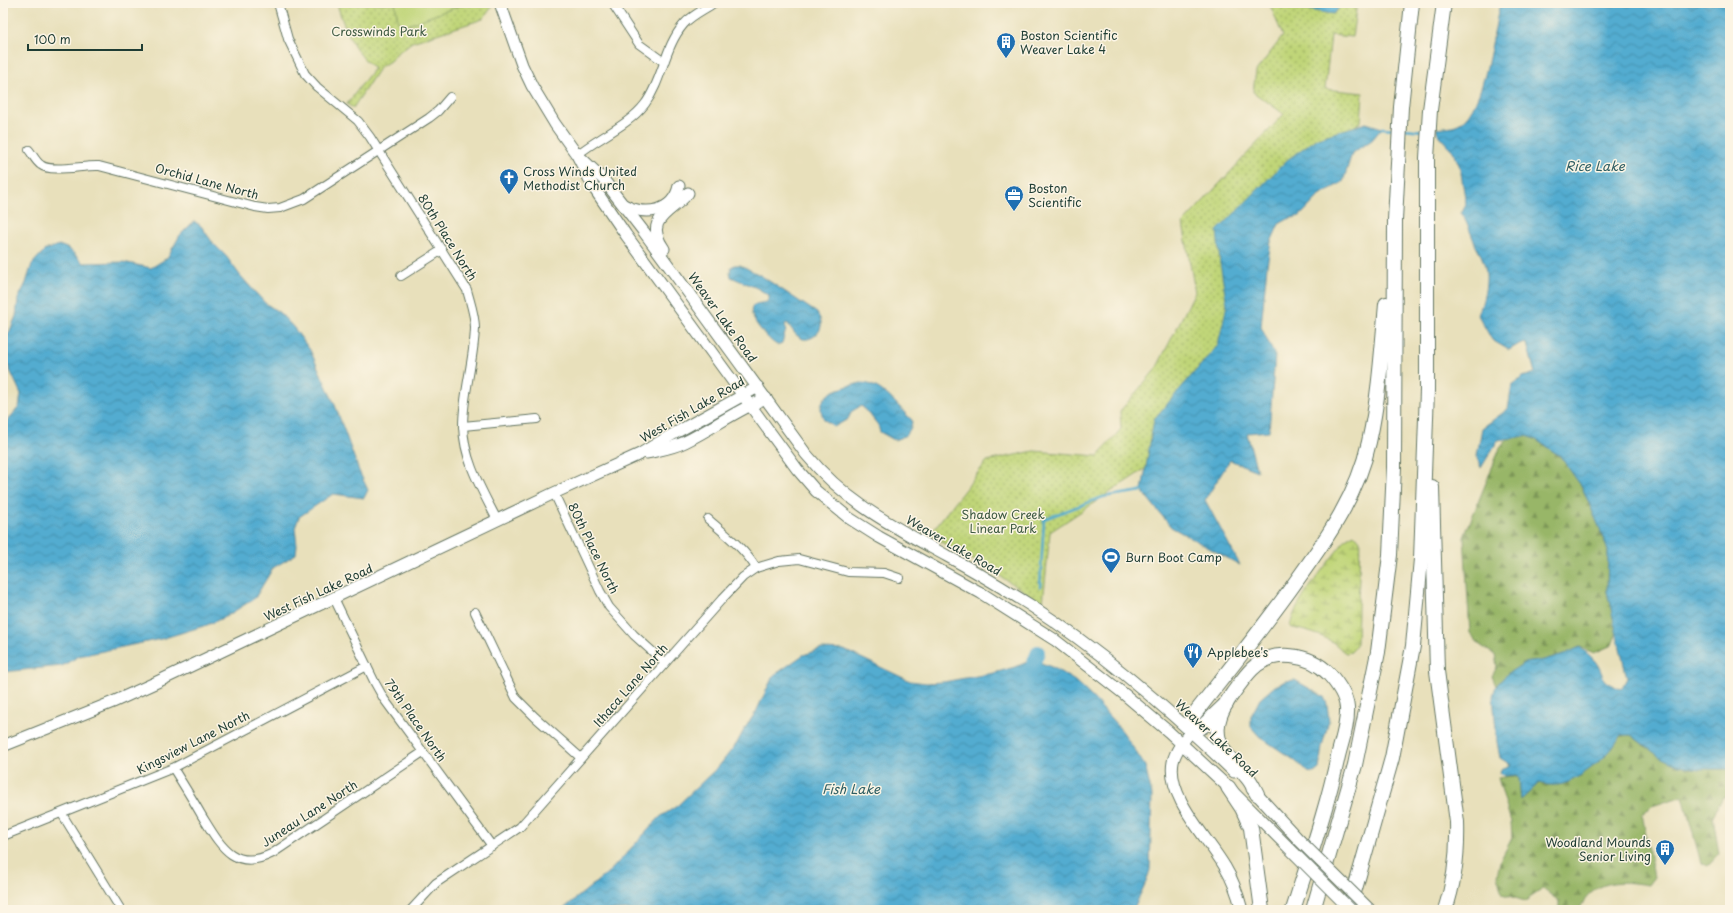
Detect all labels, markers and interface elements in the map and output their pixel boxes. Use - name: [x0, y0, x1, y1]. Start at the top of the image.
- park label: Crosswinds Park: [331, 22, 427, 40]
- scale bar: [28, 26, 142, 52]
- place label: Boston Scientific Weaver Lake 4: [1020, 26, 1117, 58]
- text: 100 m: [34, 30, 71, 48]
- building icon: Boston Scientific Weaver Lake 4: [995, 31, 1017, 59]
- water label: Rice Lake: [1565, 156, 1626, 175]
- street label: Orchid Lane North: [153, 159, 261, 203]
- place label: Cross Winds United Methodist Church: [523, 162, 637, 194]
- church icon: Cross Winds United Methodist Church: [498, 167, 520, 195]
- place label: Boston Scientific: [1028, 179, 1082, 211]
- office icon: Boston Scientific: [1003, 184, 1025, 212]
- street label: 80th Place North: [414, 190, 482, 284]
- street label: Weaver Lake Road: [684, 268, 762, 366]
- street label: West Fish Lake Road: [636, 372, 748, 446]
- street label: 80th Place North: [564, 499, 624, 597]
- park label: Shadow Creek Linear Park: [961, 505, 1045, 537]
- street label: Weaver Lake Road: [903, 510, 1005, 580]
- sports icon: Burn Boot Camp: [1100, 546, 1122, 574]
- place label: Burn Boot Camp: [1125, 548, 1222, 566]
- street label: West Fish Lake Road: [261, 559, 376, 625]
- street label: Ithaca Lane North: [589, 639, 671, 731]
- restaurant icon: Applebee's: [1182, 641, 1204, 669]
- place label: Applebee's: [1207, 643, 1269, 661]
- street label: 79th Place North: [381, 675, 451, 765]
- street label: Weaver Lake Road: [1172, 695, 1262, 781]
- street label: Kingsview Lane North: [133, 706, 253, 778]
- street label: Juneau Lane North: [258, 775, 360, 851]
- water label: Fish Lake: [822, 779, 881, 798]
- place label: Woodland Mounds Senior Living: [1545, 833, 1652, 865]
- building icon: Woodland Mounds Senior Living: [1654, 838, 1676, 866]

